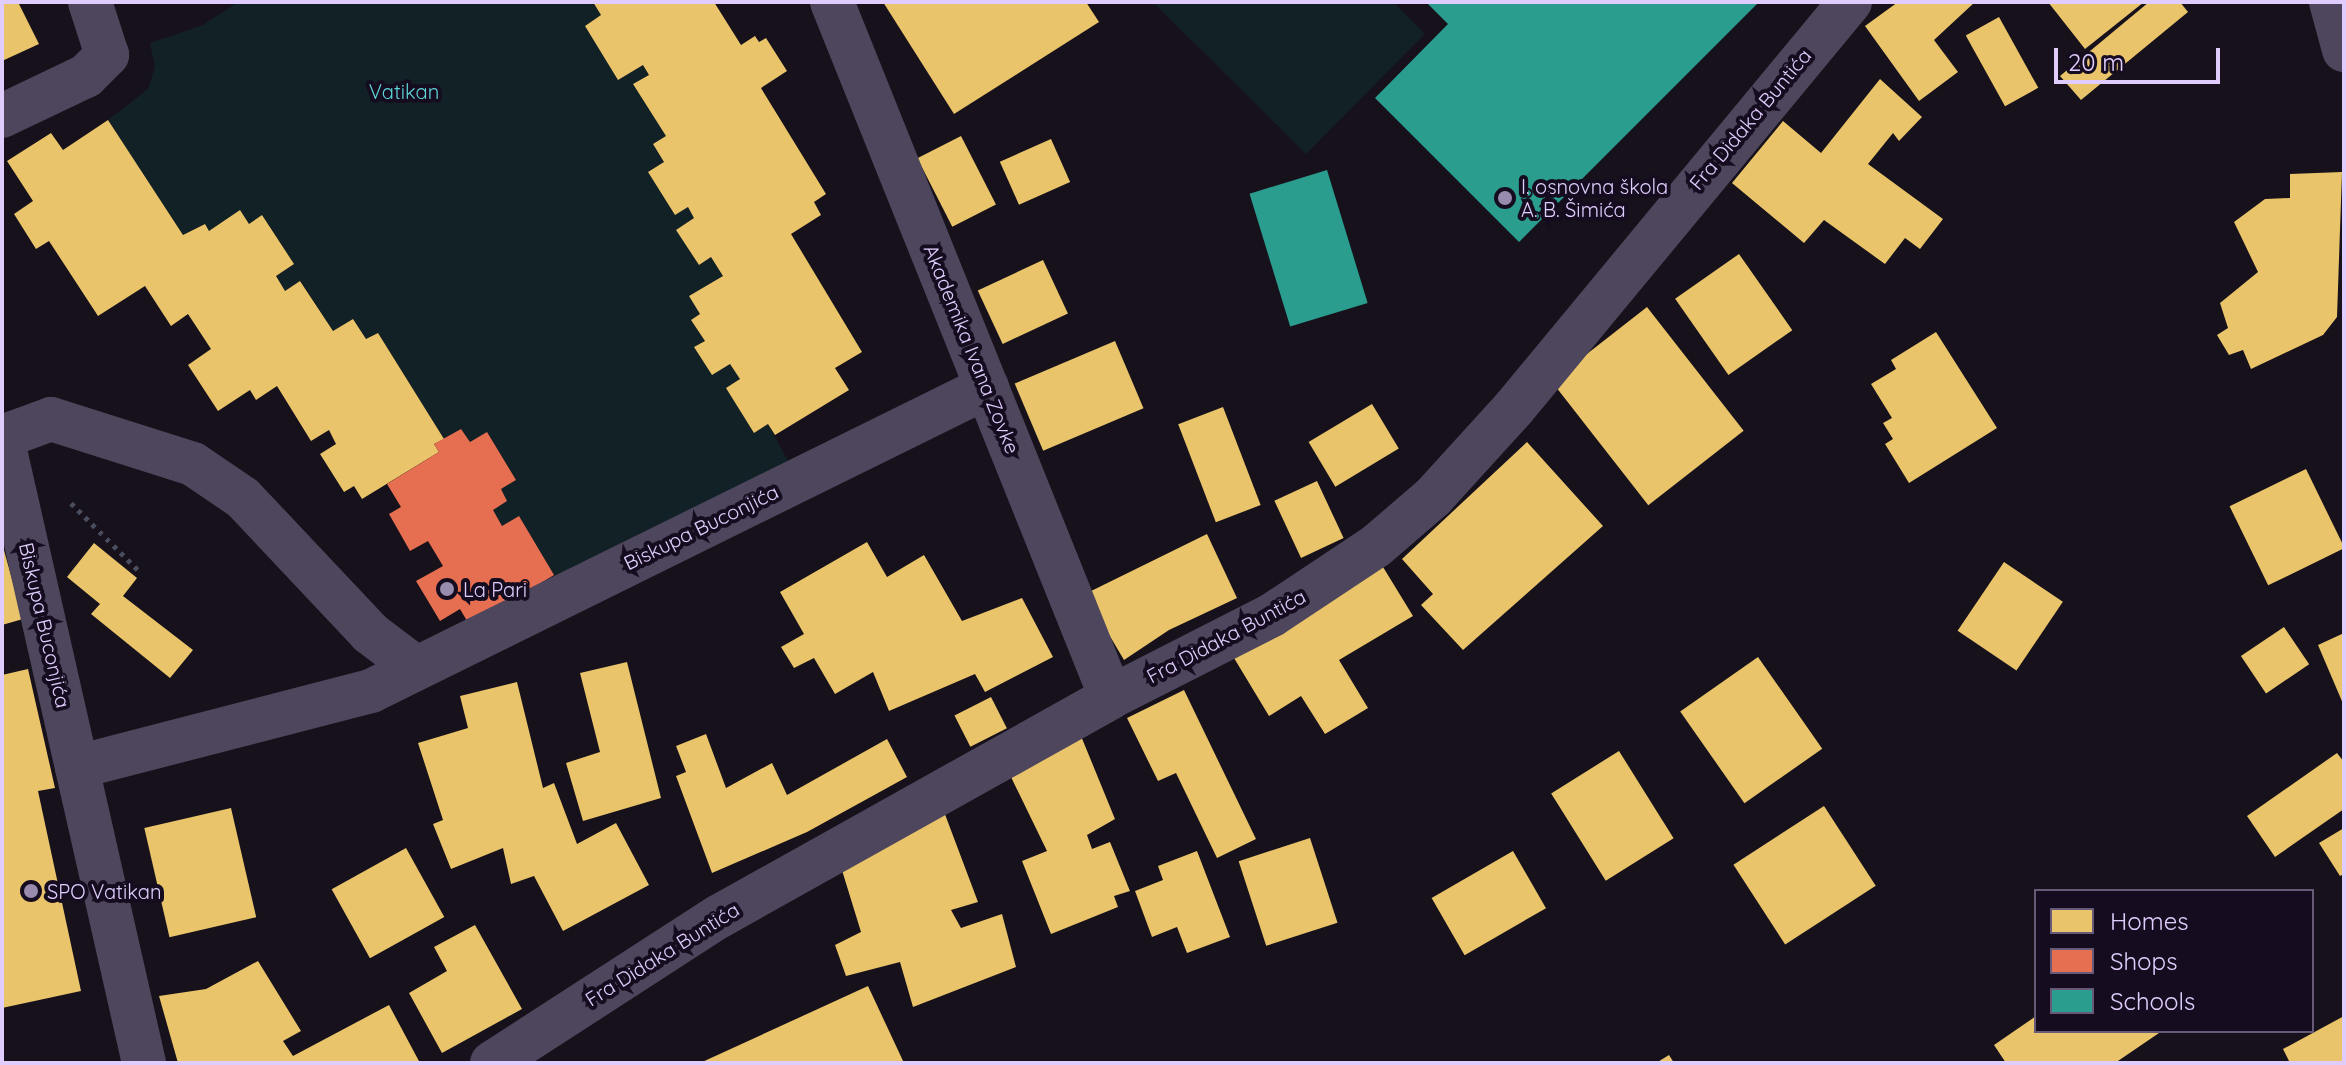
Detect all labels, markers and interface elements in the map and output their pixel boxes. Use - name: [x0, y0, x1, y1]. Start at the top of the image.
- scale bar: [2058, 32, 2224, 82]
- street label: Fra Didaka Buntića: [1684, 44, 1816, 194]
- text: 20 m: [2068, 47, 2124, 77]
- park label: Vatikan: [369, 79, 439, 103]
- place label: I. osnovna škola A. B. Šimića: [1521, 174, 1668, 221]
- marker: I. osnovna škola A. B. Šimića: [1496, 189, 1514, 207]
- street label: Akademika Ivana Zovke: [919, 241, 1025, 457]
- street label: Biskupa Buconjića: [620, 479, 782, 575]
- street label: Biskupa Buconjića: [14, 540, 76, 710]
- place label: La Pari: [463, 577, 527, 601]
- marker: La Pari: [438, 580, 456, 598]
- street label: Fra Didaka Buntića: [1142, 584, 1310, 688]
- place label: SPO Vatikan: [47, 879, 161, 903]
- marker: SPO Vatikan: [22, 882, 40, 900]
- legend: [2034, 889, 2314, 1033]
- street label: Fra Didaka Buntića: [581, 897, 743, 1011]
- text: Homes: [2110, 906, 2188, 936]
- text: Shops: [2110, 946, 2177, 976]
- text: Schools: [2110, 986, 2195, 1016]

